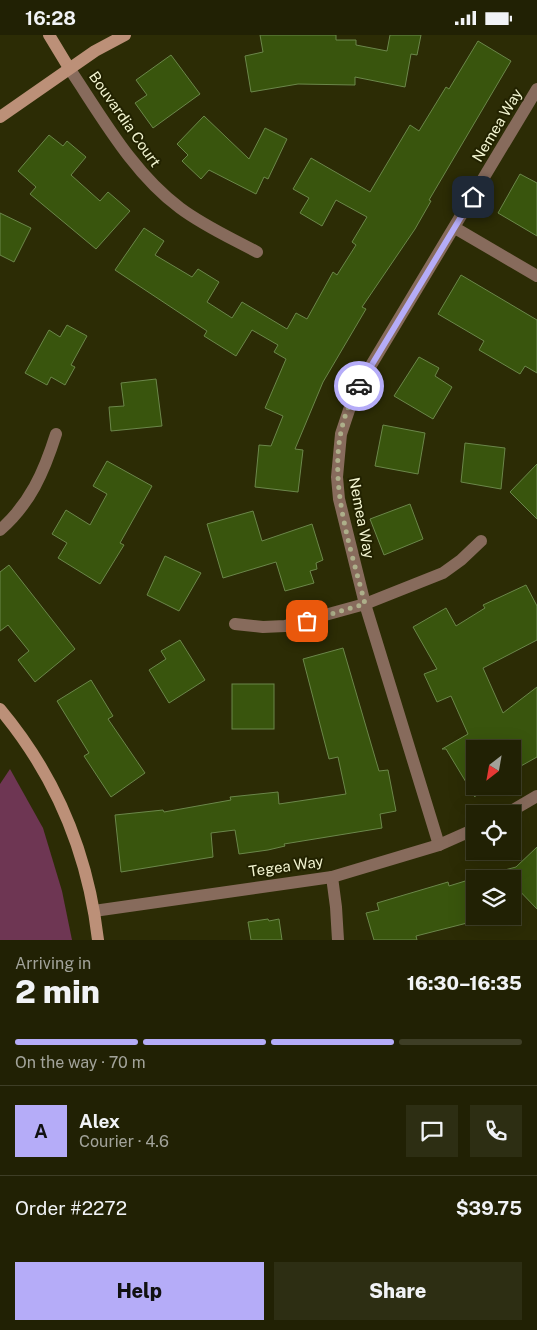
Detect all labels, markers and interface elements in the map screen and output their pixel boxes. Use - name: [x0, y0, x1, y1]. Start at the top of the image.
- text: 16:28: [25, 7, 76, 29]
- street label: Bouvardia Court: [86, 68, 164, 170]
- street label: Nemea Way: [468, 85, 526, 165]
- pin: [452, 176, 494, 218]
- icon: home: [459, 183, 487, 211]
- courier: [334, 361, 384, 411]
- icon: car: [345, 372, 373, 400]
- street label: Nemea Way: [346, 476, 378, 560]
- pin: [286, 600, 328, 642]
- icon: bag: [293, 607, 321, 635]
- north arrow: [466, 740, 521, 795]
- map controls: [466, 740, 521, 925]
- button: locate: [466, 805, 521, 860]
- street label: Tegea Way: [248, 852, 324, 880]
- button: layers: [466, 870, 521, 925]
- text: Arriving in: [15, 954, 91, 973]
- text: 16:30–16:35: [407, 972, 522, 994]
- text: 2 min: [15, 973, 100, 1010]
- text: On the way · 70 m: [15, 1053, 145, 1072]
- button: chat: [406, 1105, 458, 1157]
- button: phone: [470, 1105, 522, 1157]
- text: Alex: [79, 1110, 120, 1132]
- text: A: [34, 1120, 48, 1142]
- text: Courier · 4.6: [79, 1132, 169, 1151]
- text: Order #2272: [15, 1197, 127, 1219]
- text: $39.75: [456, 1197, 522, 1219]
- button: Help: [15, 1262, 264, 1320]
- button: Share: [274, 1262, 522, 1320]

